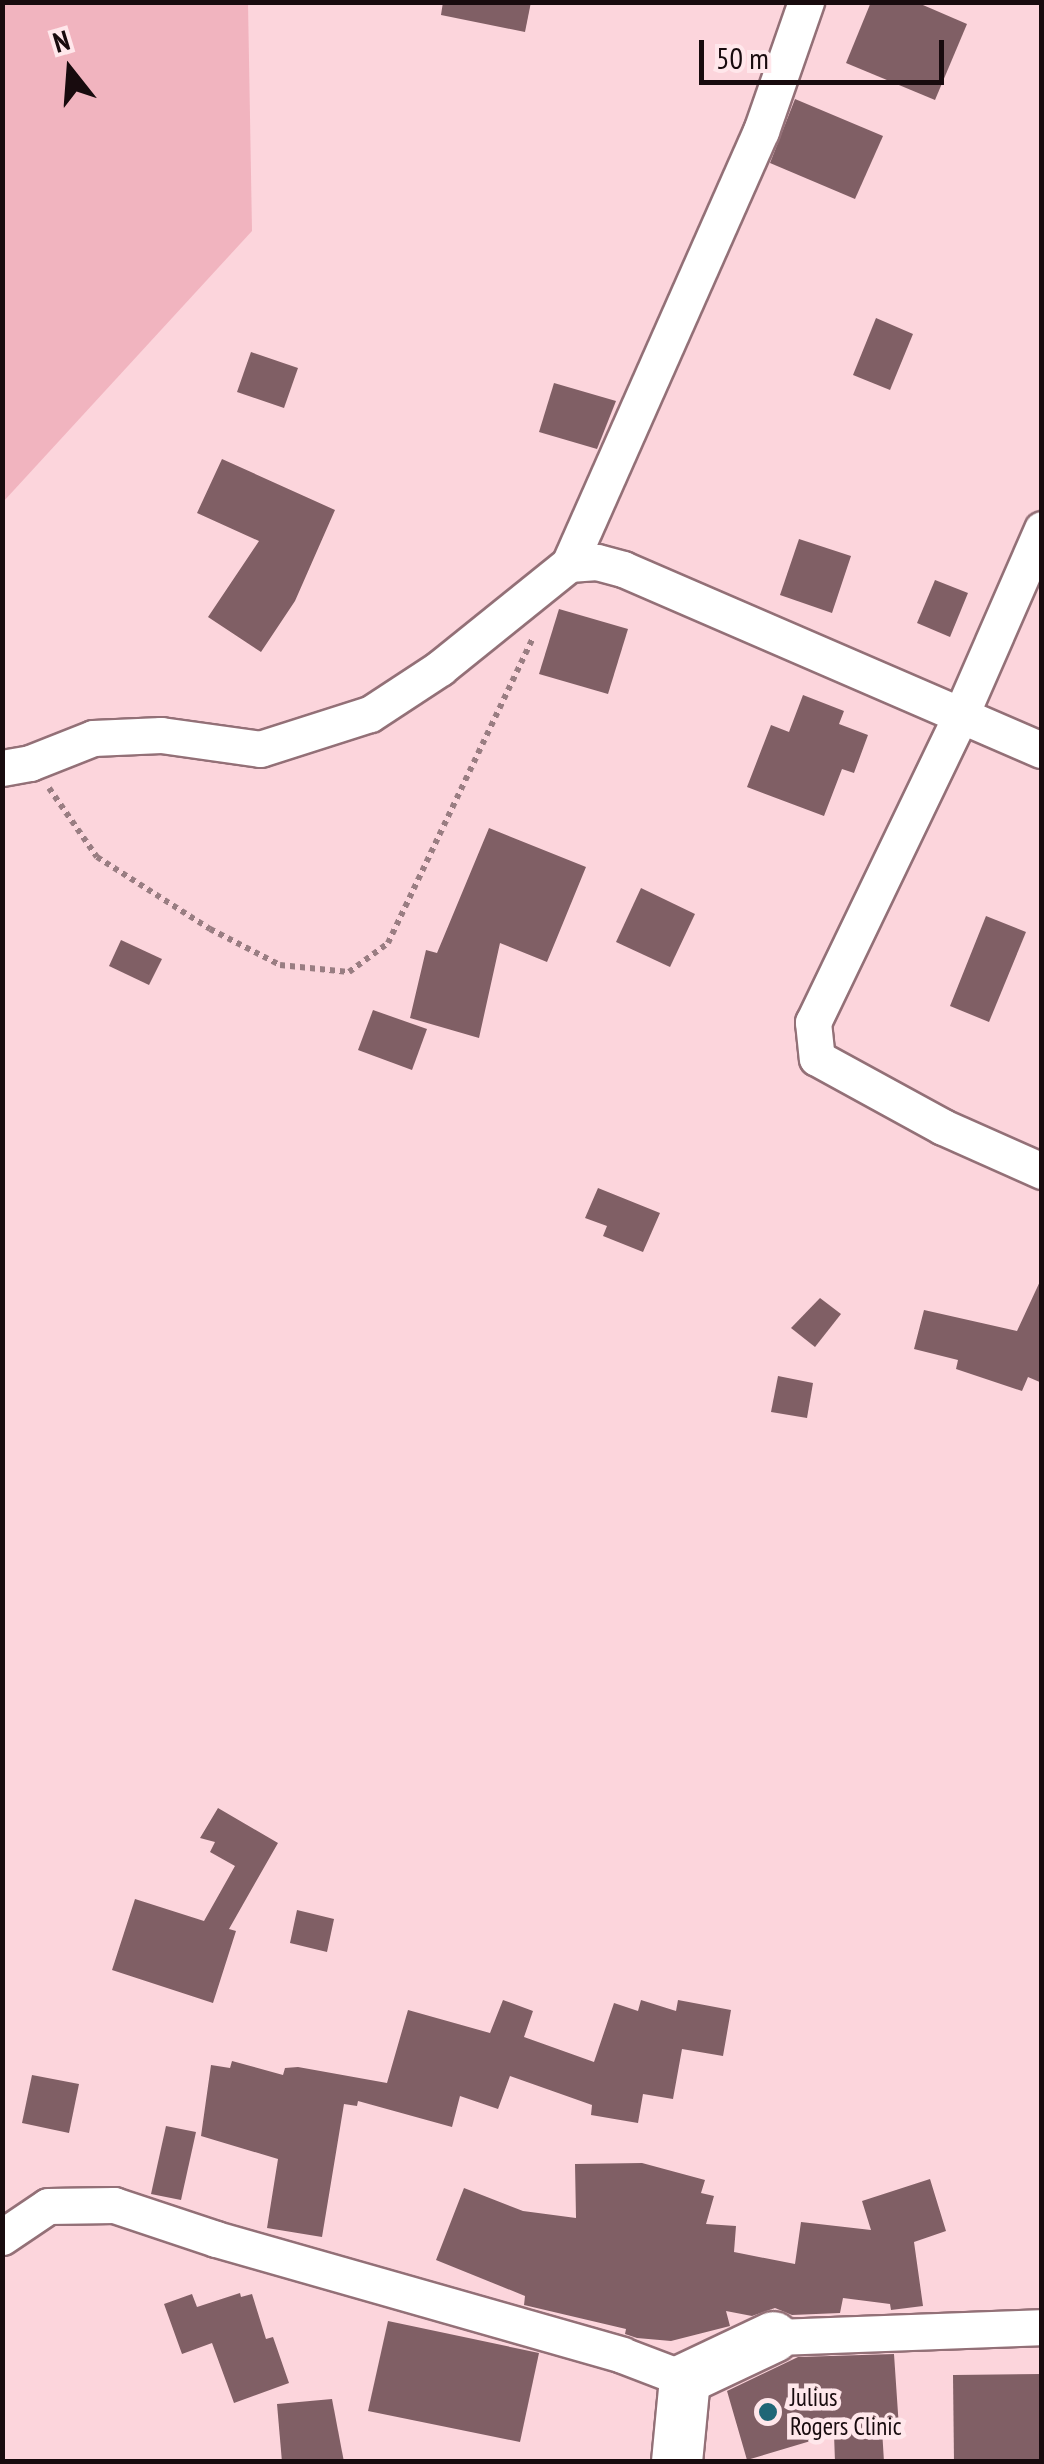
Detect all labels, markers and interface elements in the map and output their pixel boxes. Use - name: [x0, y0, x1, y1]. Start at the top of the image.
- north arrow: [20, 20, 120, 120]
- scale bar: [704, 20, 949, 82]
- text: N: [48, 21, 74, 61]
- text: 50 m: [716, 38, 769, 77]
- place label: Julius Rogers Clinic: [790, 2383, 902, 2442]
- marker: Julius Rogers Clinic: [755, 2399, 781, 2425]

